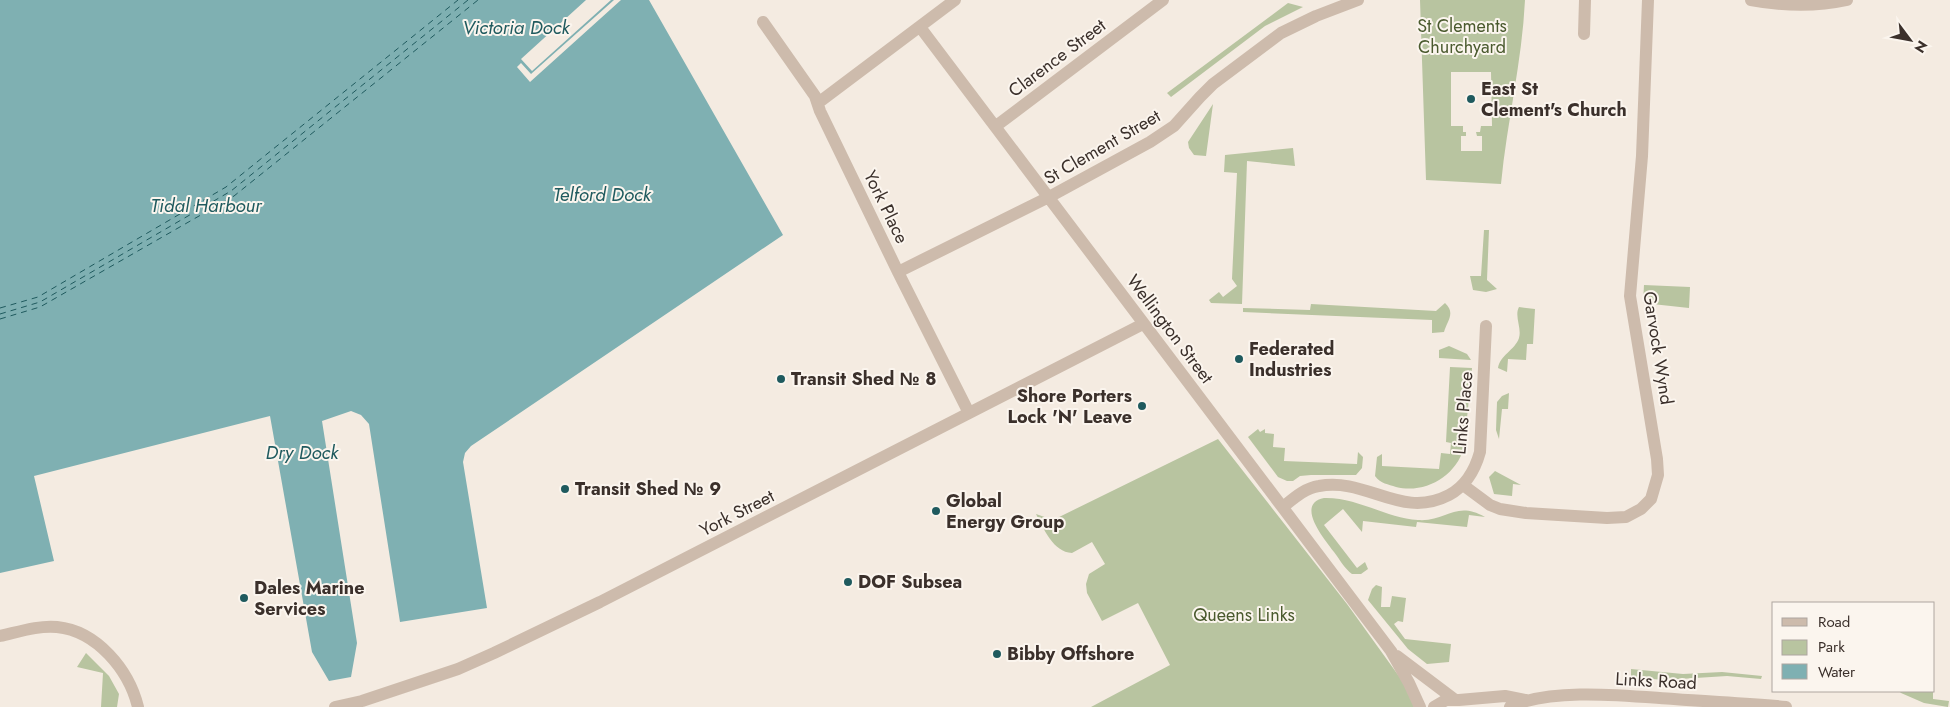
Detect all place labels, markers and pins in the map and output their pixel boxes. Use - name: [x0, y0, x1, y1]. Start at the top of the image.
- place label: East St Clement's Church: [1481, 76, 1627, 123]
- marker: East St Clement's Church: [1465, 93, 1477, 105]
- place label: Federated Industries: [1249, 336, 1334, 383]
- marker: Federated Industries: [1233, 353, 1245, 365]
- place label: Transit Shed № 8: [791, 366, 936, 392]
- marker: Transit Shed № 8: [775, 373, 787, 385]
- place label: Shore Porters Lock 'N' Leave: [1007, 383, 1132, 430]
- marker: Shore Porters Lock 'N' Leave: [1136, 400, 1148, 412]
- place label: Transit Shed № 9: [575, 476, 721, 502]
- marker: Transit Shed № 9: [559, 483, 571, 495]
- place label: Global Energy Group: [946, 488, 1064, 535]
- marker: Global Energy Group: [930, 505, 942, 517]
- place label: DOF Subsea: [858, 569, 962, 595]
- place label: Dales Marine Services: [254, 575, 364, 622]
- marker: DOF Subsea: [842, 576, 854, 588]
- marker: Dales Marine Services: [238, 592, 250, 604]
- place label: Bibby Offshore: [1007, 641, 1134, 667]
- marker: Bibby Offshore: [991, 648, 1003, 660]

